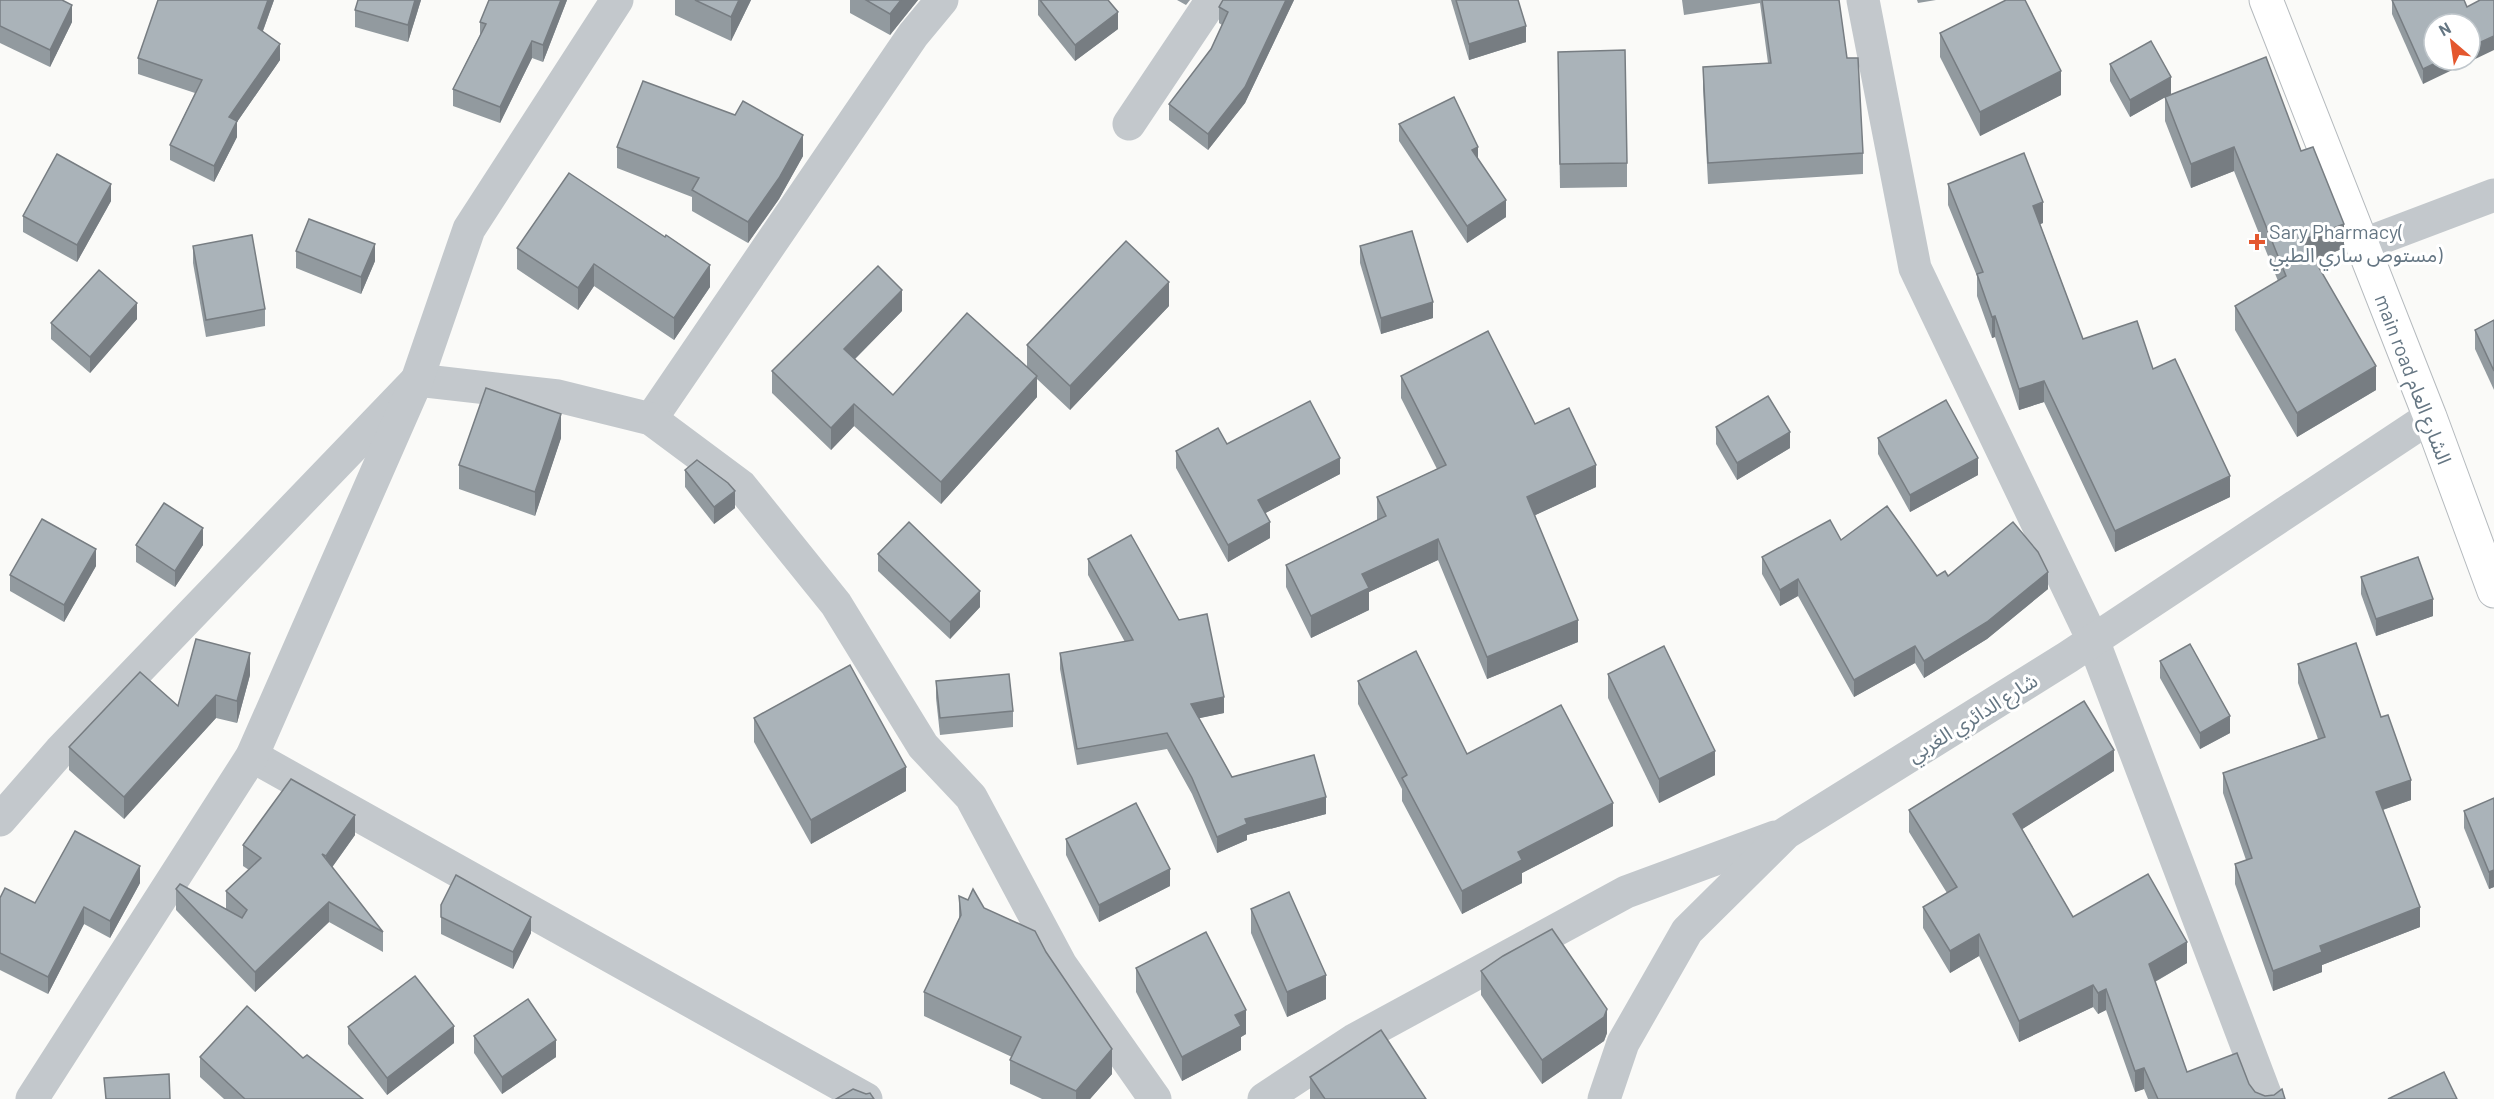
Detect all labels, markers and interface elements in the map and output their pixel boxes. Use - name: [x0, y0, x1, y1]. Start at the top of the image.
- north arrow: [2422, 12, 2482, 72]
- text: N: [2435, 18, 2454, 39]
- place label: Sary Pharmacy( مستوص ساري الطبي): [2269, 219, 2443, 271]
- marker: Sary Pharmacy( مستوص ساري الطبي): [2250, 235, 2264, 249]
- street label: main road الشارع العام: [2367, 291, 2457, 469]
- street label: شارع الدائري الغربي: [1903, 667, 2044, 770]

